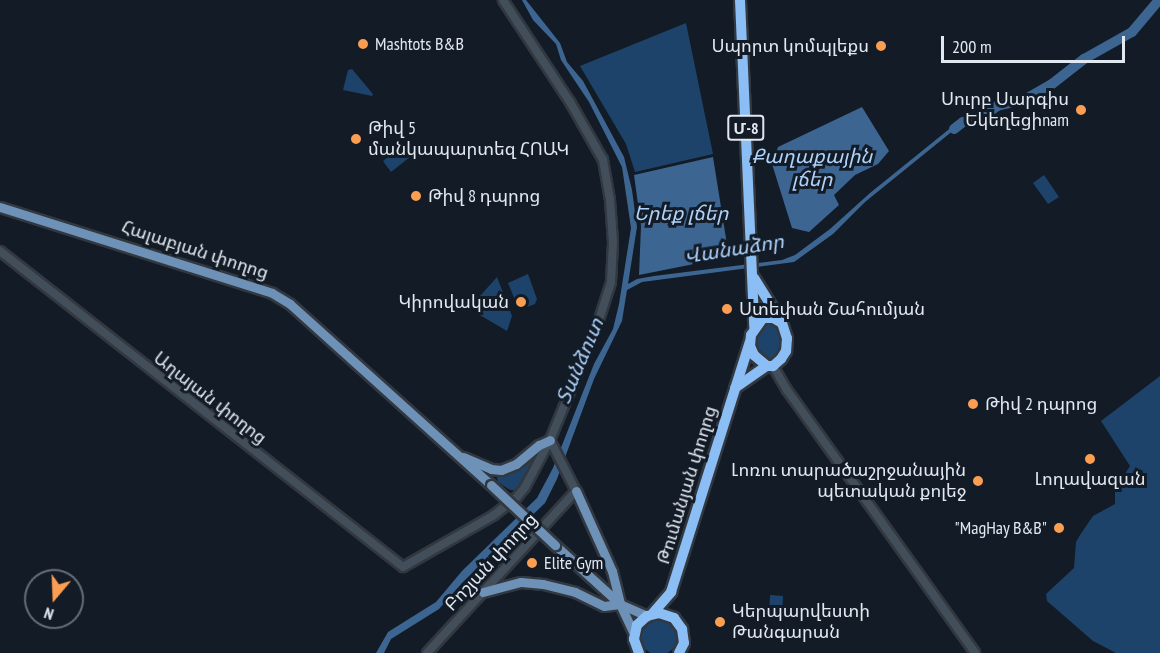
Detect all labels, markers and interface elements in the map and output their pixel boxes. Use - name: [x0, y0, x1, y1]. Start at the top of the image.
- scale bar: [944, 24, 1128, 62]
- place label: Mashtots B&B: [375, 33, 464, 55]
- place label: Սպորտ կոմպլեքս: [711, 35, 869, 57]
- text: 200 m: [952, 35, 992, 58]
- marker: Mashtots B&B: [356, 37, 370, 51]
- marker: Սպորտ կոմպլեքս: [874, 39, 888, 53]
- place label: Սուրբ Սարգիս Եկեղեցիnam: [941, 89, 1069, 132]
- marker: Սուրբ Սարգիս Եկեղեցիnam: [1074, 103, 1088, 117]
- road number: Մ-8: [726, 115, 766, 141]
- place label: Թիվ 5 մանկապարտեզ ՀՈԱԿ: [368, 118, 569, 160]
- marker: Թիվ 5 մանկապարտեզ ՀՈԱԿ: [349, 132, 363, 146]
- water label: Քաղաքային լճեր: [752, 145, 872, 192]
- place label: Թիվ 8 դպրոց: [428, 185, 540, 207]
- marker: Թիվ 8 դպրոց: [409, 189, 423, 203]
- water label: Երեք լճեր: [634, 201, 728, 225]
- street label: Հալաբյան փողոց: [119, 216, 271, 284]
- water label: Վանաձոր: [683, 229, 785, 269]
- place label: Կիրովական: [399, 291, 509, 313]
- marker: Կիրովական: [514, 295, 528, 309]
- place label: Ստեփան Շահումյան: [739, 298, 925, 320]
- marker: Ստեփան Շահումյան: [720, 302, 734, 316]
- water label: Տանձուտ: [551, 315, 609, 407]
- street label: Աղայան փողոց: [149, 347, 271, 449]
- place label: Թիվ 2 դպրոց: [985, 393, 1097, 415]
- marker: Թիվ 2 դպրոց: [966, 397, 980, 411]
- street label: Թումանյան փողոց: [653, 403, 721, 567]
- marker: Լողավազան: [1083, 452, 1097, 466]
- place label: Լոռու տարածաշրջանային պետական քոլեջ: [731, 460, 966, 502]
- place label: Լողավազան: [1035, 468, 1145, 490]
- marker: Լոռու տարածաշրջանային պետական քոլեջ: [971, 474, 985, 488]
- street label: Բոշյան փողոց: [440, 509, 542, 615]
- place label: "MagHay B&B": [954, 517, 1047, 539]
- marker: "MagHay B&B": [1052, 521, 1066, 535]
- place label: Elite Gym: [544, 552, 603, 574]
- marker: Elite Gym: [525, 556, 539, 570]
- north arrow: [24, 569, 84, 629]
- place label: Կերպարվեստի Թանգարան: [732, 601, 870, 644]
- text: N: [41, 603, 56, 625]
- marker: Կերպարվեստի Թանգարան: [713, 615, 727, 629]

